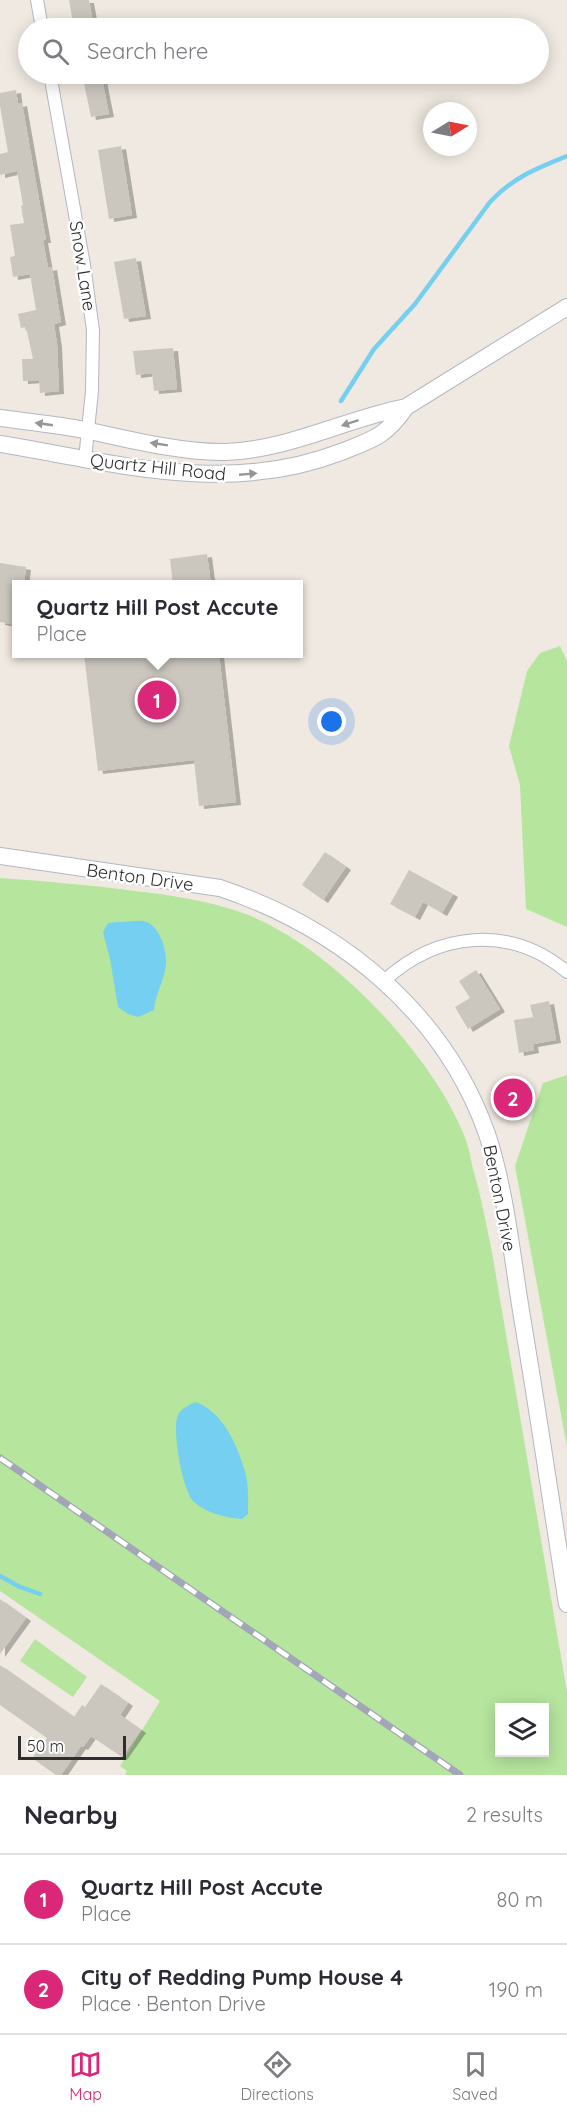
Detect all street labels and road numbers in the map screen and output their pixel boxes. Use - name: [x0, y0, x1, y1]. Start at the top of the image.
- street label: Snow Lane: [65, 219, 101, 313]
- street label: Quartz Hill Road: [89, 448, 227, 486]
- street label: Benton Drive: [85, 858, 195, 896]
- street label: Benton Drive: [478, 1143, 522, 1253]

